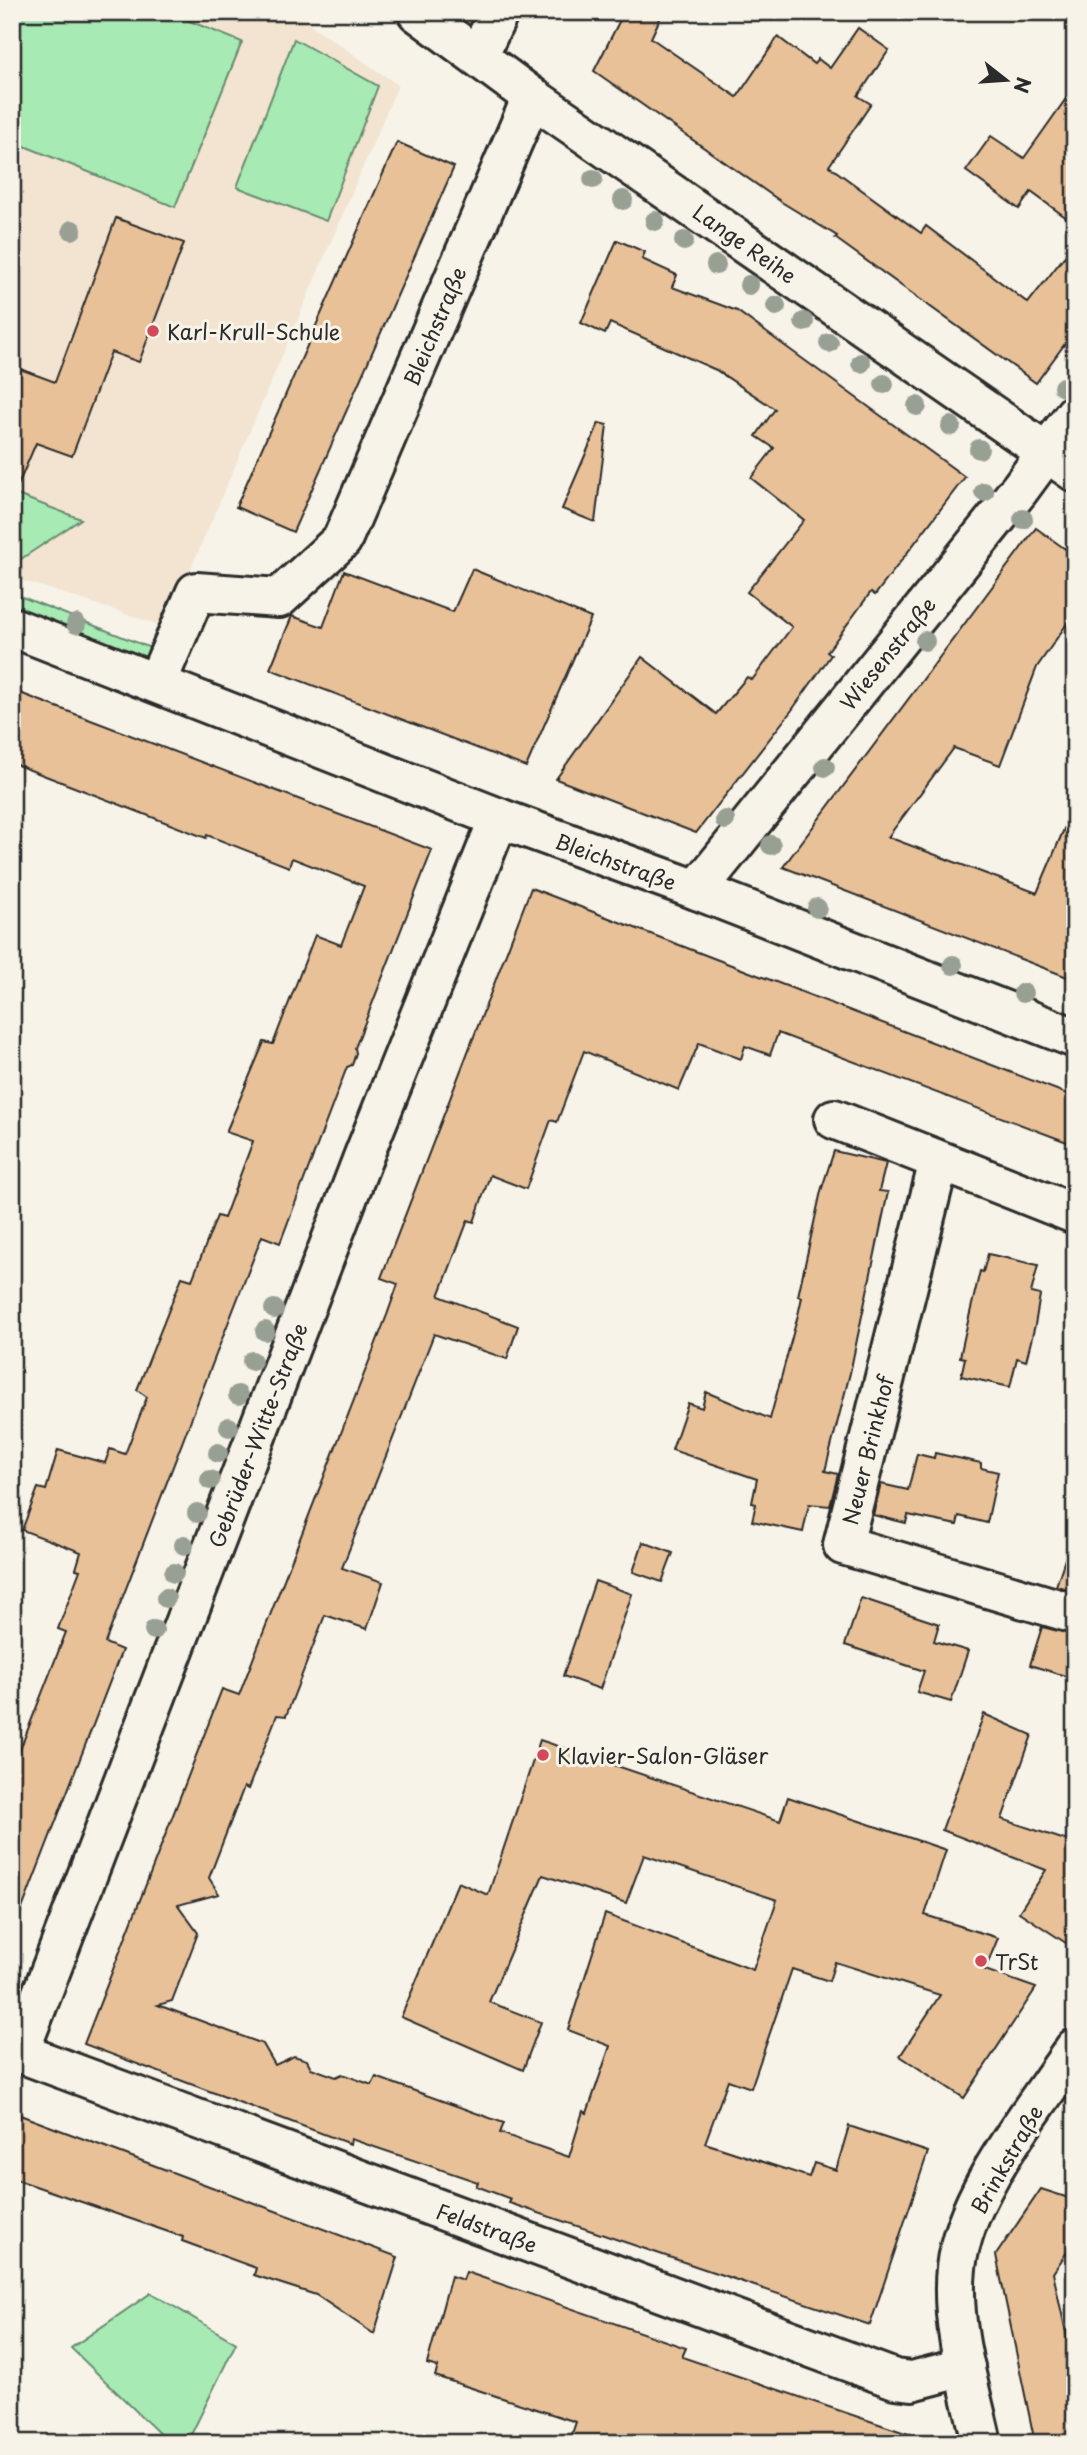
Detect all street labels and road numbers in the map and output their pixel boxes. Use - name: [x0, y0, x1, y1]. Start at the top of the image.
- street label: Lange Reihe: [687, 195, 803, 291]
- street label: Bleichstraße: [395, 261, 473, 391]
- street label: Wiesenstraße: [831, 589, 943, 717]
- street label: Bleichstraße: [551, 824, 681, 898]
- street label: Gebrüder-Witte-Straße: [199, 1318, 315, 1552]
- street label: Neuer Brinkhof: [833, 1370, 901, 1528]
- street label: Brinkstraße: [962, 2099, 1050, 2219]
- street label: Feldstraße: [432, 2194, 542, 2260]

